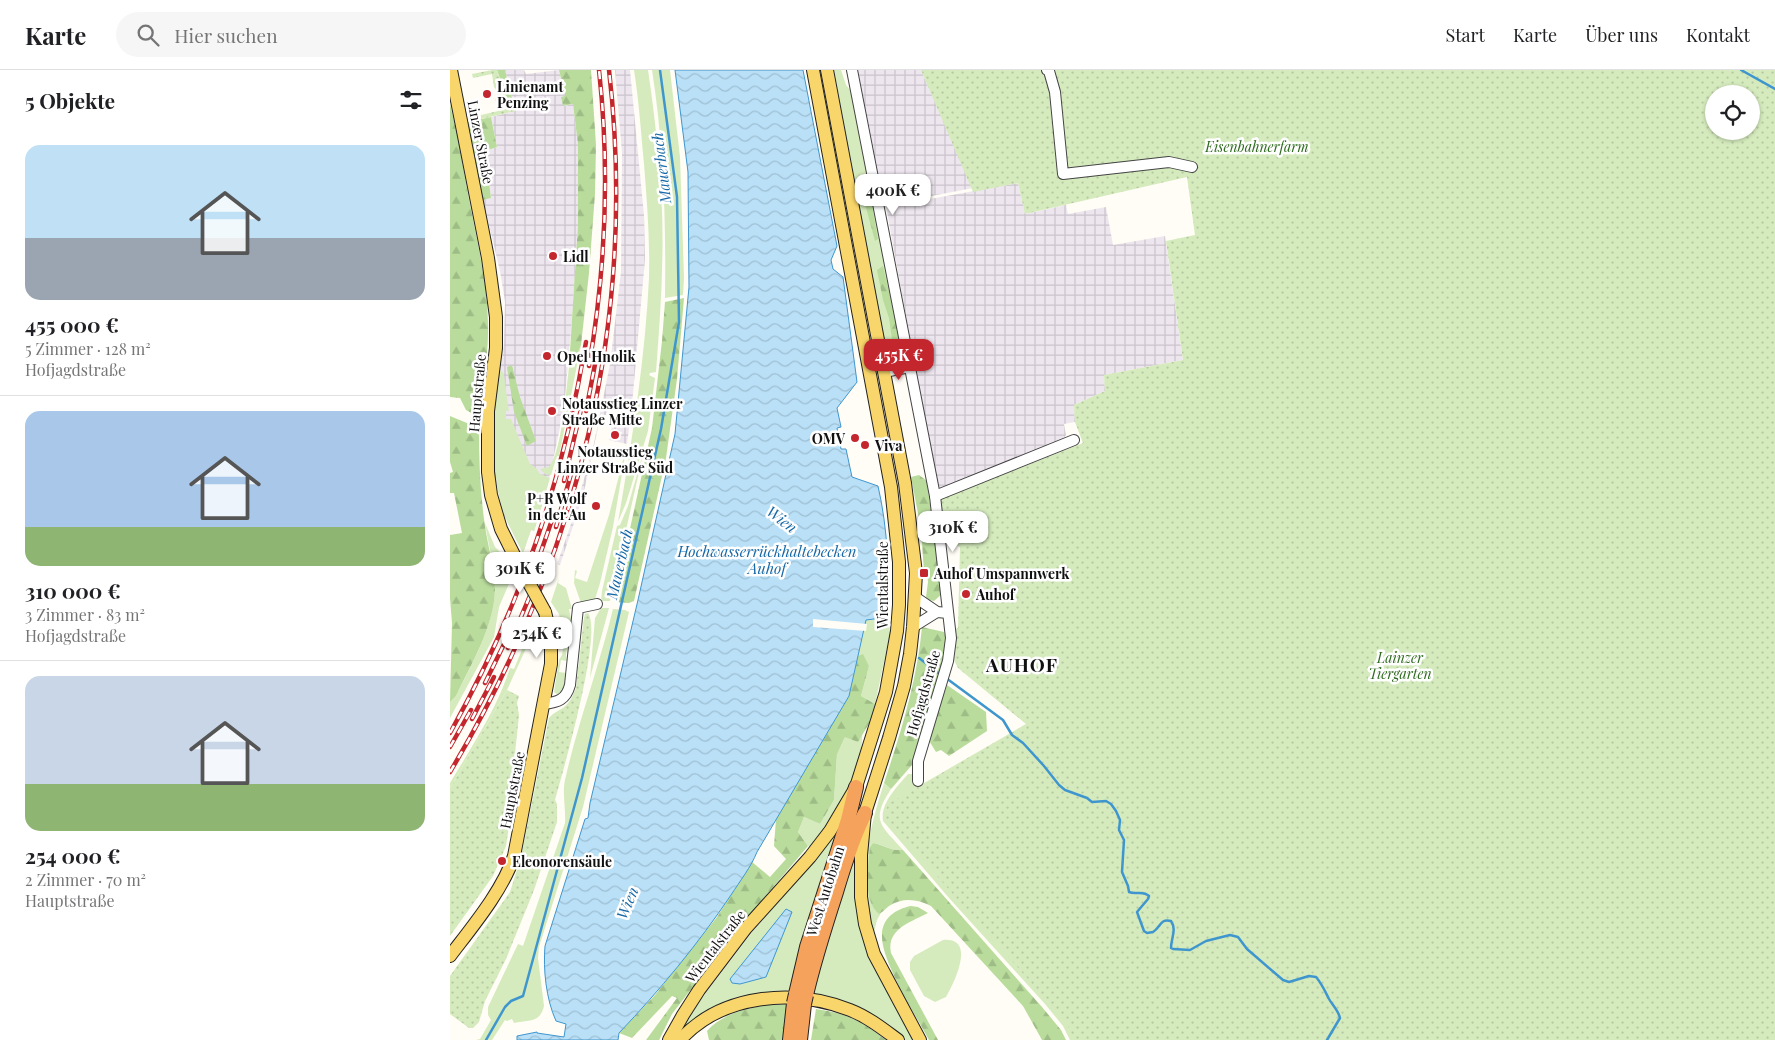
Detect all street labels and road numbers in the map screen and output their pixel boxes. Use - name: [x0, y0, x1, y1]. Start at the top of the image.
- street label: Linzer Straße: [464, 99, 498, 185]
- street label: Hauptstraße: [464, 353, 490, 433]
- street label: Wientalstraße: [873, 541, 892, 630]
- street label: Hofjagdstraße: [902, 648, 944, 738]
- street label: Hauptstraße: [495, 750, 529, 830]
- street label: West Autobahn: [801, 843, 849, 939]
- street label: Wientalstraße: [680, 906, 749, 987]

